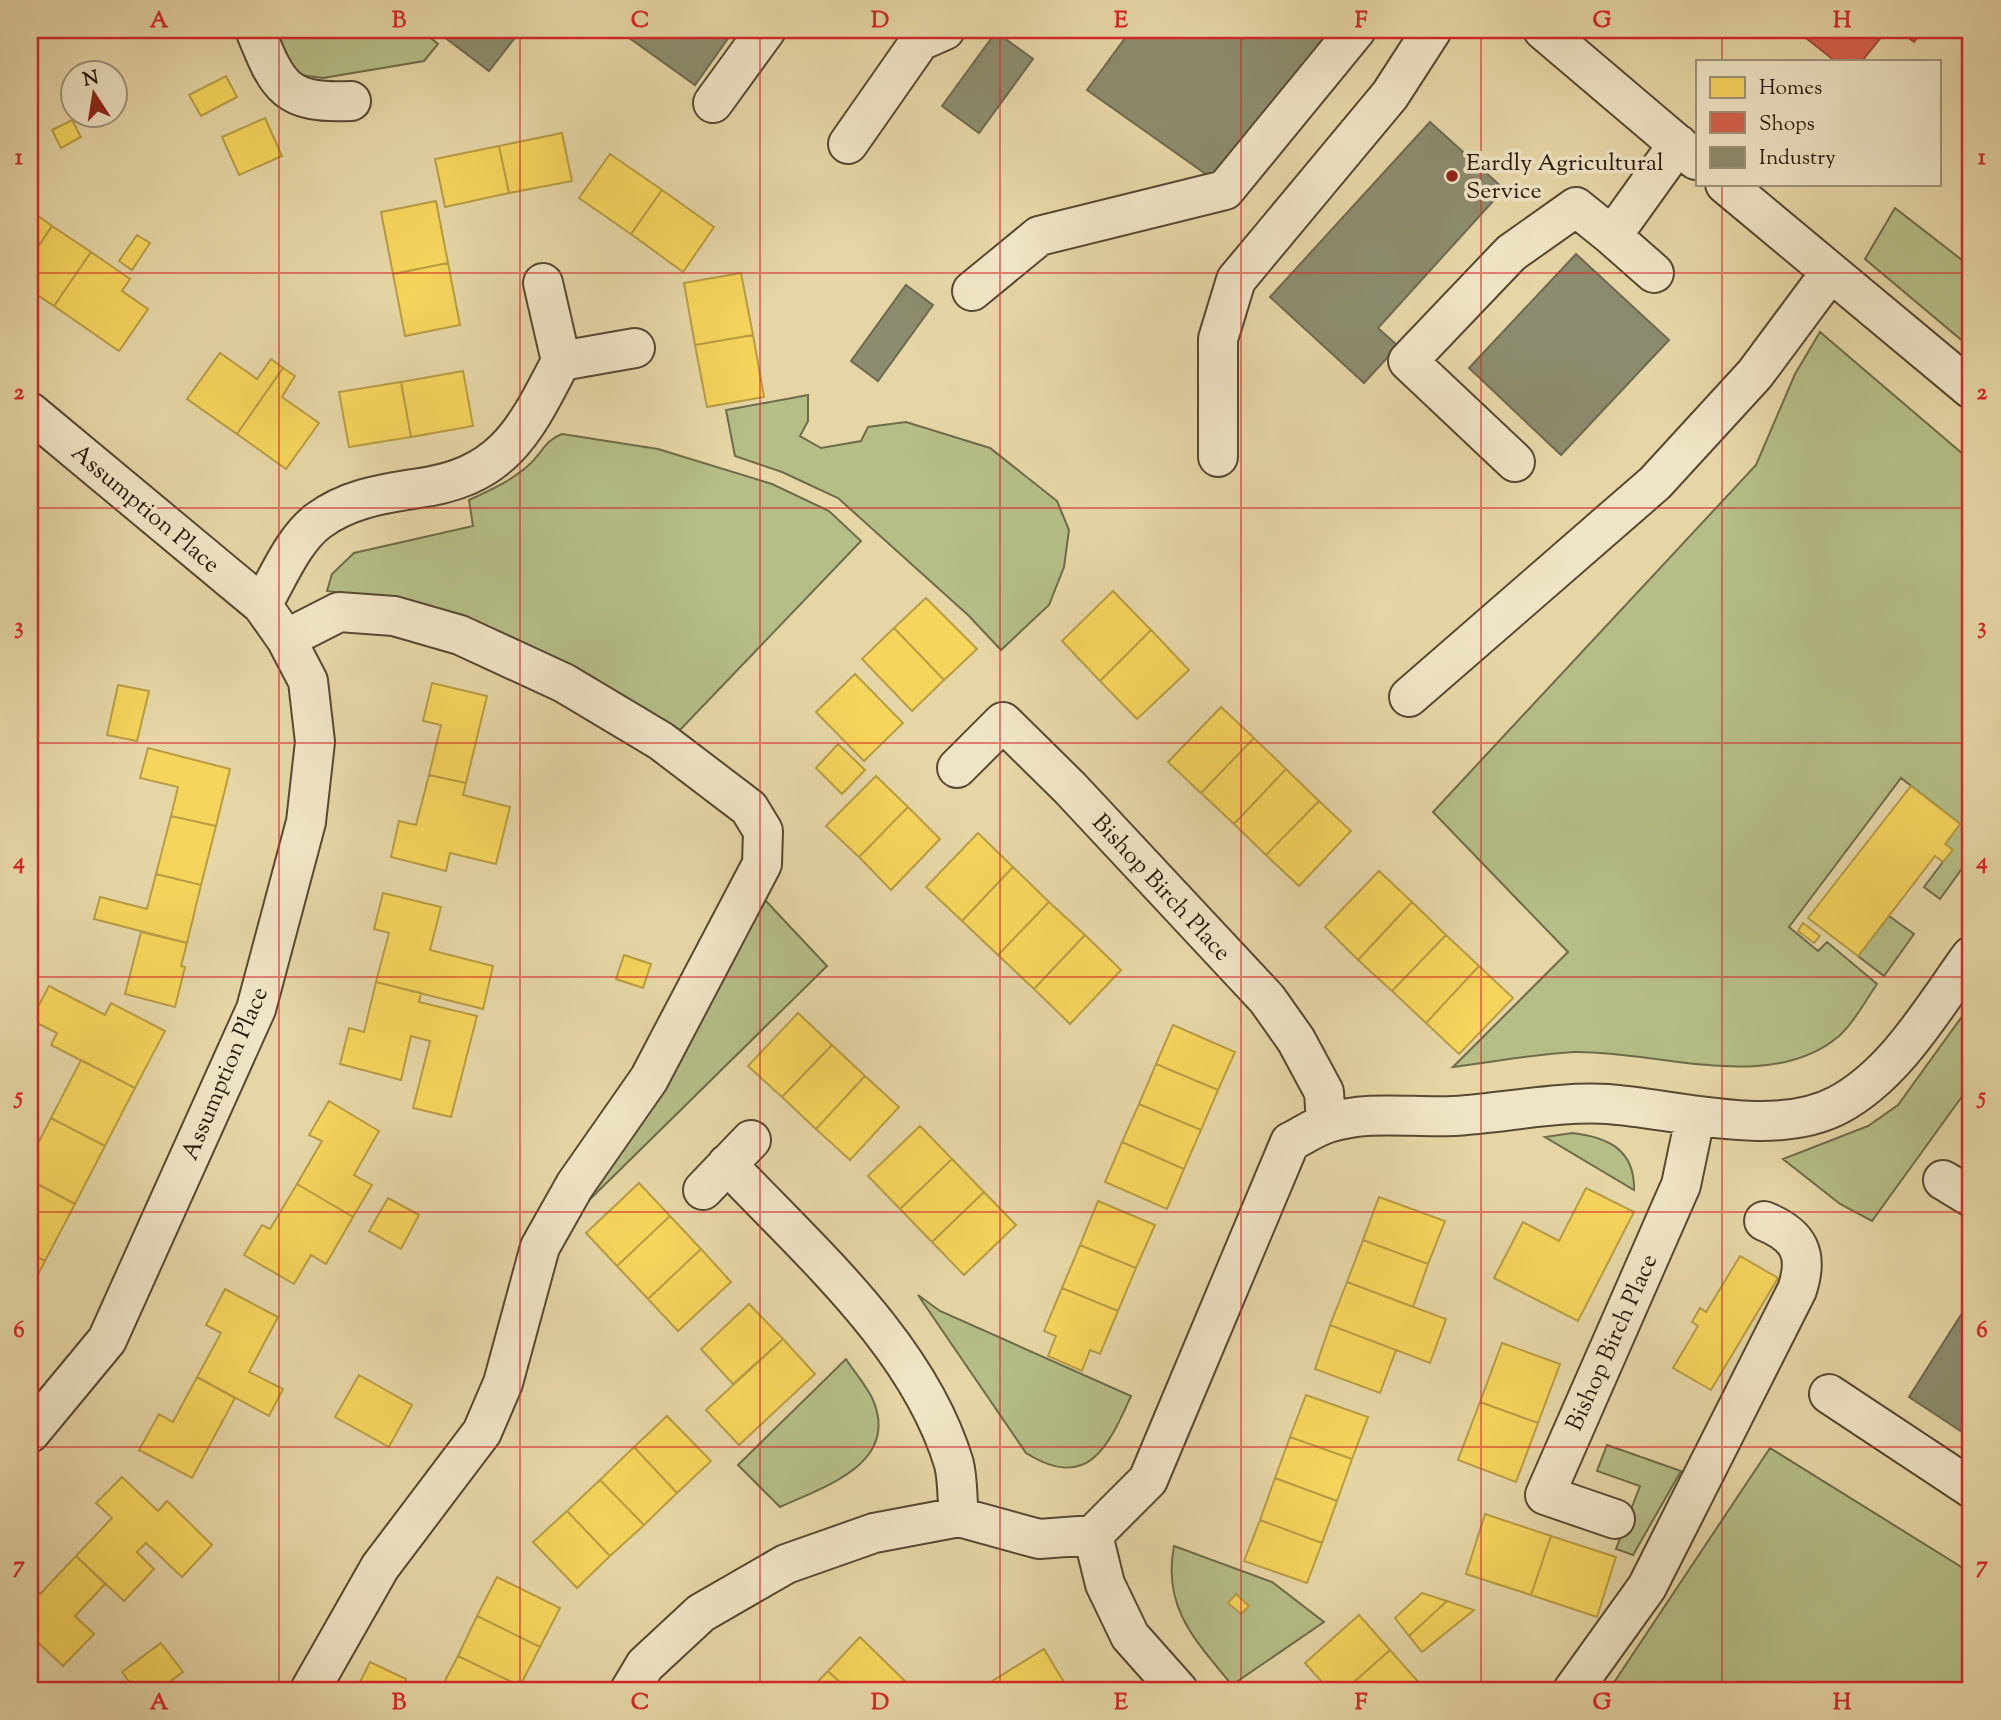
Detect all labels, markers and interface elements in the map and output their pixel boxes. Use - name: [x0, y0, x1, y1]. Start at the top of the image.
- text: A: [150, 5, 169, 38]
- text: B: [392, 5, 407, 38]
- text: C: [631, 5, 649, 38]
- text: D: [871, 5, 889, 38]
- text: E: [1114, 5, 1128, 38]
- text: F: [1355, 5, 1368, 38]
- text: G: [1593, 5, 1612, 38]
- text: H: [1833, 5, 1852, 38]
- north arrow: [60, 60, 130, 130]
- legend: [1696, 60, 1941, 186]
- text: N: [81, 65, 101, 95]
- text: Homes: [1759, 74, 1822, 104]
- text: Shops: [1759, 110, 1815, 140]
- text: 1: [15, 142, 23, 175]
- text: 1: [1978, 142, 1986, 175]
- text: Industry: [1759, 144, 1836, 174]
- place label: Eardly Agricultural Service: [1466, 147, 1664, 209]
- marker: Eardly Agricultural Service: [1444, 168, 1460, 184]
- text: 2: [14, 377, 25, 410]
- text: 2: [1977, 377, 1988, 410]
- street label: Assumption Place: [63, 437, 227, 582]
- text: 3: [14, 611, 24, 644]
- text: 3: [1977, 611, 1987, 644]
- street label: Bishop Birch Place: [1083, 807, 1238, 970]
- text: 4: [12, 846, 25, 879]
- text: 4: [1975, 846, 1988, 879]
- street label: Assumption Place: [174, 982, 278, 1166]
- text: 5: [13, 1081, 23, 1114]
- text: 5: [1976, 1081, 1986, 1114]
- street label: Bishop Birch Place: [1559, 1249, 1667, 1437]
- text: 6: [13, 1315, 25, 1348]
- text: 6: [1976, 1315, 1988, 1348]
- text: 7: [13, 1550, 25, 1583]
- text: 7: [1976, 1550, 1988, 1583]
- text: A: [150, 1687, 169, 1720]
- text: B: [392, 1687, 407, 1720]
- text: C: [631, 1687, 649, 1720]
- text: D: [871, 1687, 889, 1720]
- text: E: [1114, 1687, 1128, 1720]
- text: F: [1355, 1687, 1368, 1720]
- text: G: [1593, 1687, 1612, 1720]
- text: H: [1833, 1687, 1852, 1720]

